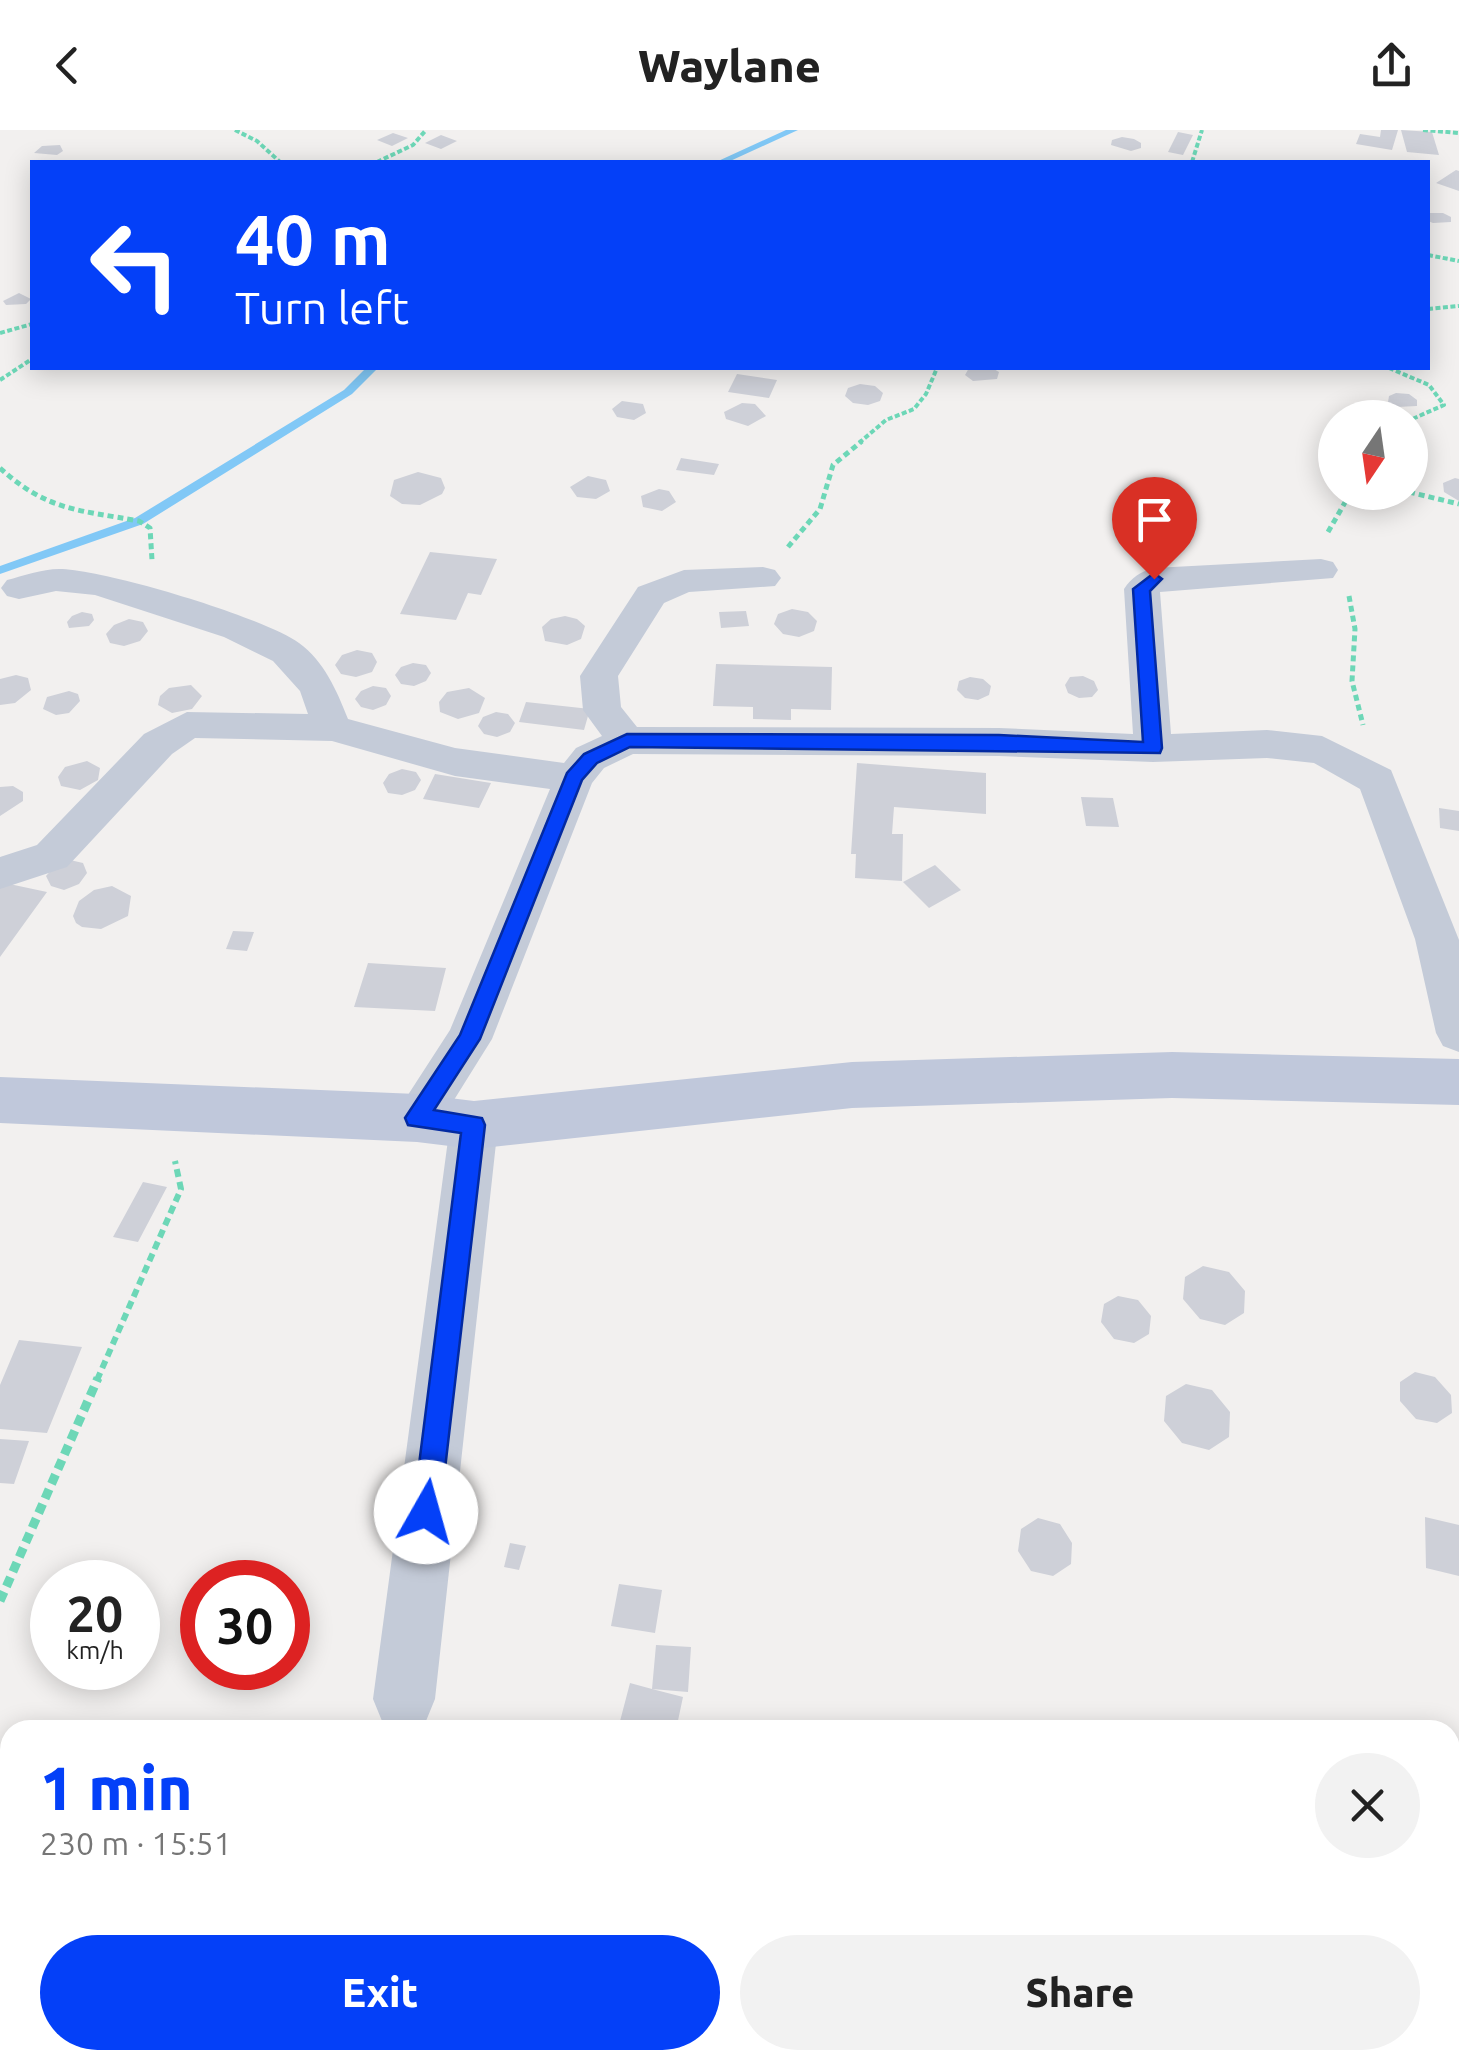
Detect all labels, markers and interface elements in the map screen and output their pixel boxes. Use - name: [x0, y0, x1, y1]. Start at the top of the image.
- icon: back: [40, 38, 95, 93]
- icon: share: [1364, 38, 1419, 93]
- text: Waylane: [638, 40, 821, 91]
- icon: left: [70, 200, 200, 330]
- text: 40 m: [235, 200, 391, 278]
- text: Turn left: [235, 282, 409, 333]
- north arrow: [1318, 400, 1428, 510]
- map controls: [1318, 400, 1428, 510]
- pin: [1112, 477, 1197, 580]
- icon: arrive: [1127, 492, 1182, 547]
- position arrow: [374, 1460, 478, 1564]
- speed limit sign: 30: [180, 1560, 310, 1690]
- text: 20: [67, 1585, 123, 1641]
- text: km/h: [66, 1636, 124, 1664]
- button: close: [1315, 1753, 1420, 1858]
- text: 1 min: [40, 1754, 193, 1821]
- text: 230 m · 15:51: [40, 1825, 232, 1861]
- button: Exit: [40, 1935, 720, 2050]
- button: Share: [740, 1935, 1420, 2050]

